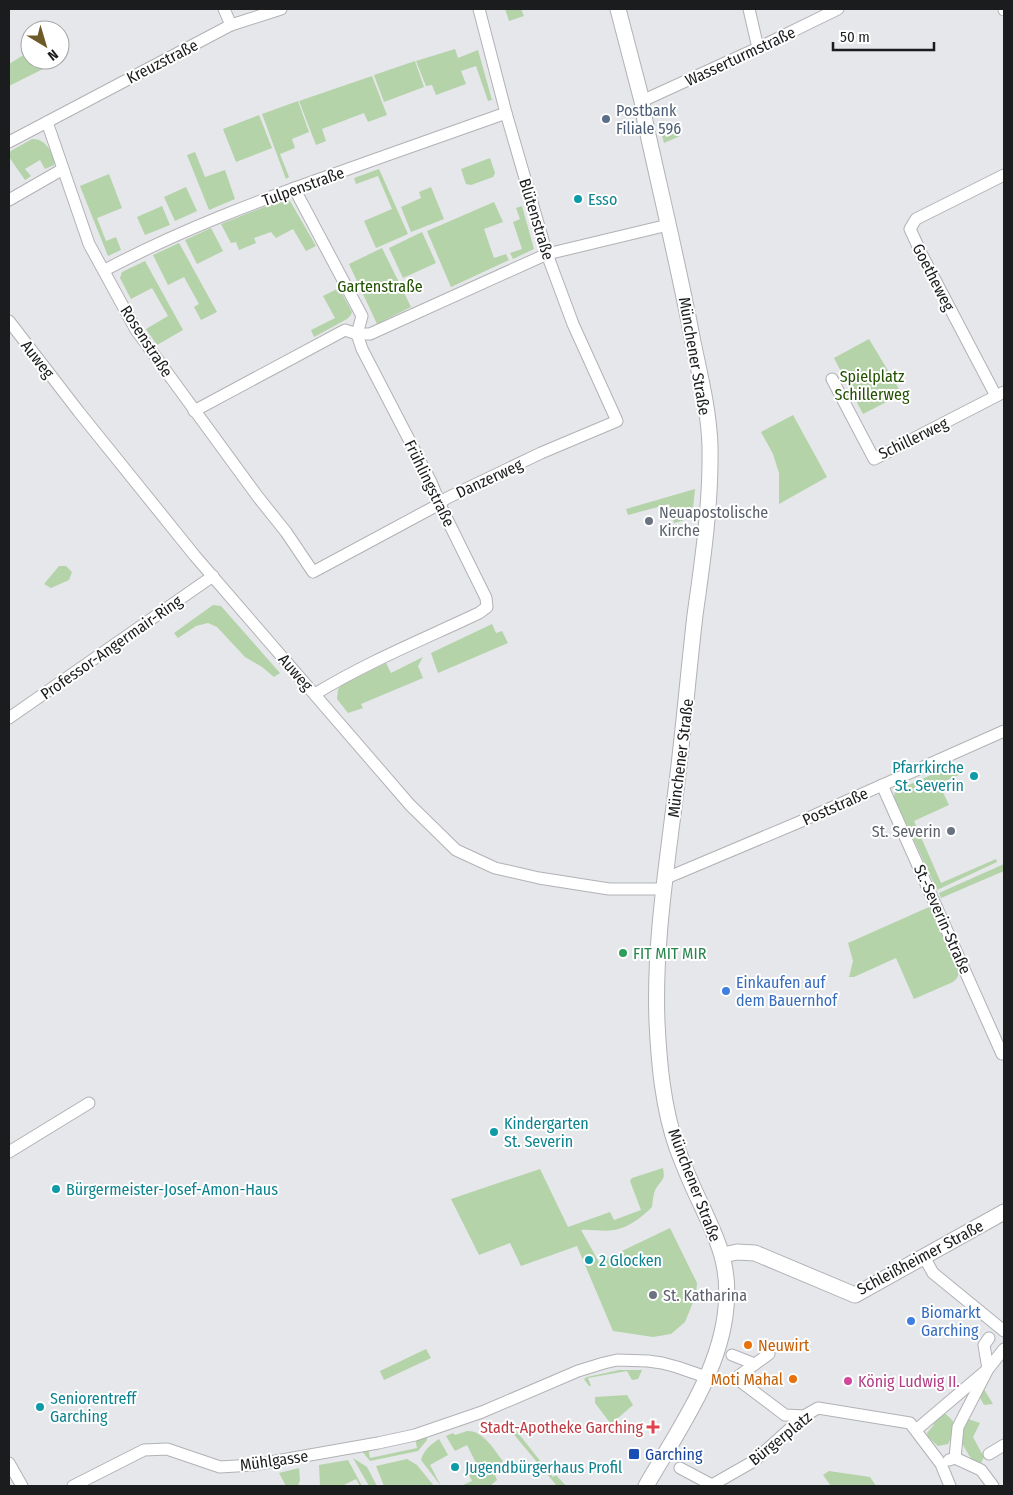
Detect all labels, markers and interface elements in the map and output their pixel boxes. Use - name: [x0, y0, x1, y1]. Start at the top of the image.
- north arrow: [20, 20, 70, 70]
- scale bar: [833, 20, 934, 52]
- street label: Wasserturmstraße: [682, 23, 798, 90]
- text: 50 m: [840, 28, 870, 46]
- street label: Kreuzstraße: [123, 35, 201, 88]
- text: N: [44, 46, 61, 64]
- place label: Postbank Filiale 596: [616, 101, 681, 138]
- marker: Postbank Filiale 596: [600, 113, 612, 125]
- street label: Tulpenstraße: [260, 163, 347, 210]
- street label: Blütenstraße: [515, 176, 558, 262]
- place label: Esso: [588, 190, 617, 209]
- marker: Esso: [572, 193, 584, 205]
- street label: Goetheweg: [909, 240, 959, 314]
- park label: Gartenstraße: [337, 277, 423, 296]
- street label: Münchener Straße: [675, 296, 714, 417]
- street label: Rosenstraße: [116, 302, 177, 381]
- street label: Auweg: [17, 337, 59, 382]
- park label: Spielplatz Schillerweg: [834, 367, 910, 404]
- street label: Schillerweg: [875, 413, 952, 463]
- street label: Frühlingstraße: [400, 437, 459, 530]
- street label: Danzerweg: [453, 455, 526, 502]
- place label: Neuapostolische Kirche: [659, 503, 768, 540]
- marker: Neuapostolische Kirche: [643, 515, 655, 527]
- street label: Professor-Angermair-Ring: [37, 591, 186, 703]
- street label: Auweg: [274, 650, 317, 695]
- street label: Münchener Straße: [664, 697, 697, 819]
- place label: Pfarrkirche St. Severin: [892, 758, 964, 795]
- marker: Pfarrkirche St. Severin: [968, 770, 980, 782]
- street label: Poststraße: [799, 784, 871, 829]
- place label: St. Severin: [872, 822, 941, 841]
- marker: St. Severin: [945, 825, 957, 837]
- street label: St.-Severin-Straße: [910, 862, 975, 977]
- place label: FIT MIT MIR: [633, 944, 707, 963]
- marker: FIT MIT MIR: [617, 947, 629, 959]
- place label: Einkaufen auf dem Bauernhof: [736, 973, 838, 1010]
- marker: Einkaufen auf dem Bauernhof: [720, 985, 732, 997]
- place label: Kindergarten St. Severin: [504, 1114, 589, 1151]
- marker: Kindergarten St. Severin: [488, 1126, 500, 1138]
- street label: Münchener Straße: [664, 1126, 725, 1244]
- place label: Bürgermeister-Josef-Amon-Haus: [66, 1180, 278, 1199]
- marker: Bürgermeister-Josef-Amon-Haus: [50, 1183, 62, 1195]
- street label: Schleißheimer Straße: [854, 1216, 987, 1299]
- place label: 2 Glocken: [599, 1251, 662, 1270]
- marker: 2 Glocken: [583, 1254, 595, 1266]
- place label: St. Katharina: [663, 1286, 747, 1305]
- marker: St. Katharina: [647, 1289, 659, 1301]
- place label: Biomarkt Garching: [921, 1303, 981, 1340]
- marker: Biomarkt Garching: [905, 1315, 917, 1327]
- place label: Neuwirt: [758, 1336, 810, 1355]
- marker: Neuwirt: [742, 1339, 754, 1351]
- place label: Moti Mahal: [711, 1370, 783, 1389]
- place label: König Ludwig II.: [858, 1372, 960, 1391]
- marker: Moti Mahal: [787, 1373, 799, 1385]
- marker: König Ludwig II.: [842, 1375, 854, 1387]
- place label: Seniorentreff Garching: [50, 1389, 137, 1426]
- marker: Seniorentreff Garching: [34, 1401, 46, 1413]
- street label: Bürgerplatz: [745, 1407, 816, 1469]
- place label: Stadt-Apotheke Garching: [480, 1418, 643, 1437]
- marker: Stadt-Apotheke Garching: [647, 1421, 659, 1433]
- place label: Garching: [645, 1445, 703, 1464]
- street label: Mühlgasse: [239, 1446, 310, 1475]
- marker: Garching: [627, 1447, 641, 1461]
- place label: Jugendbürgerhaus Profil: [465, 1458, 622, 1477]
- marker: Jugendbürgerhaus Profil: [449, 1461, 461, 1473]

